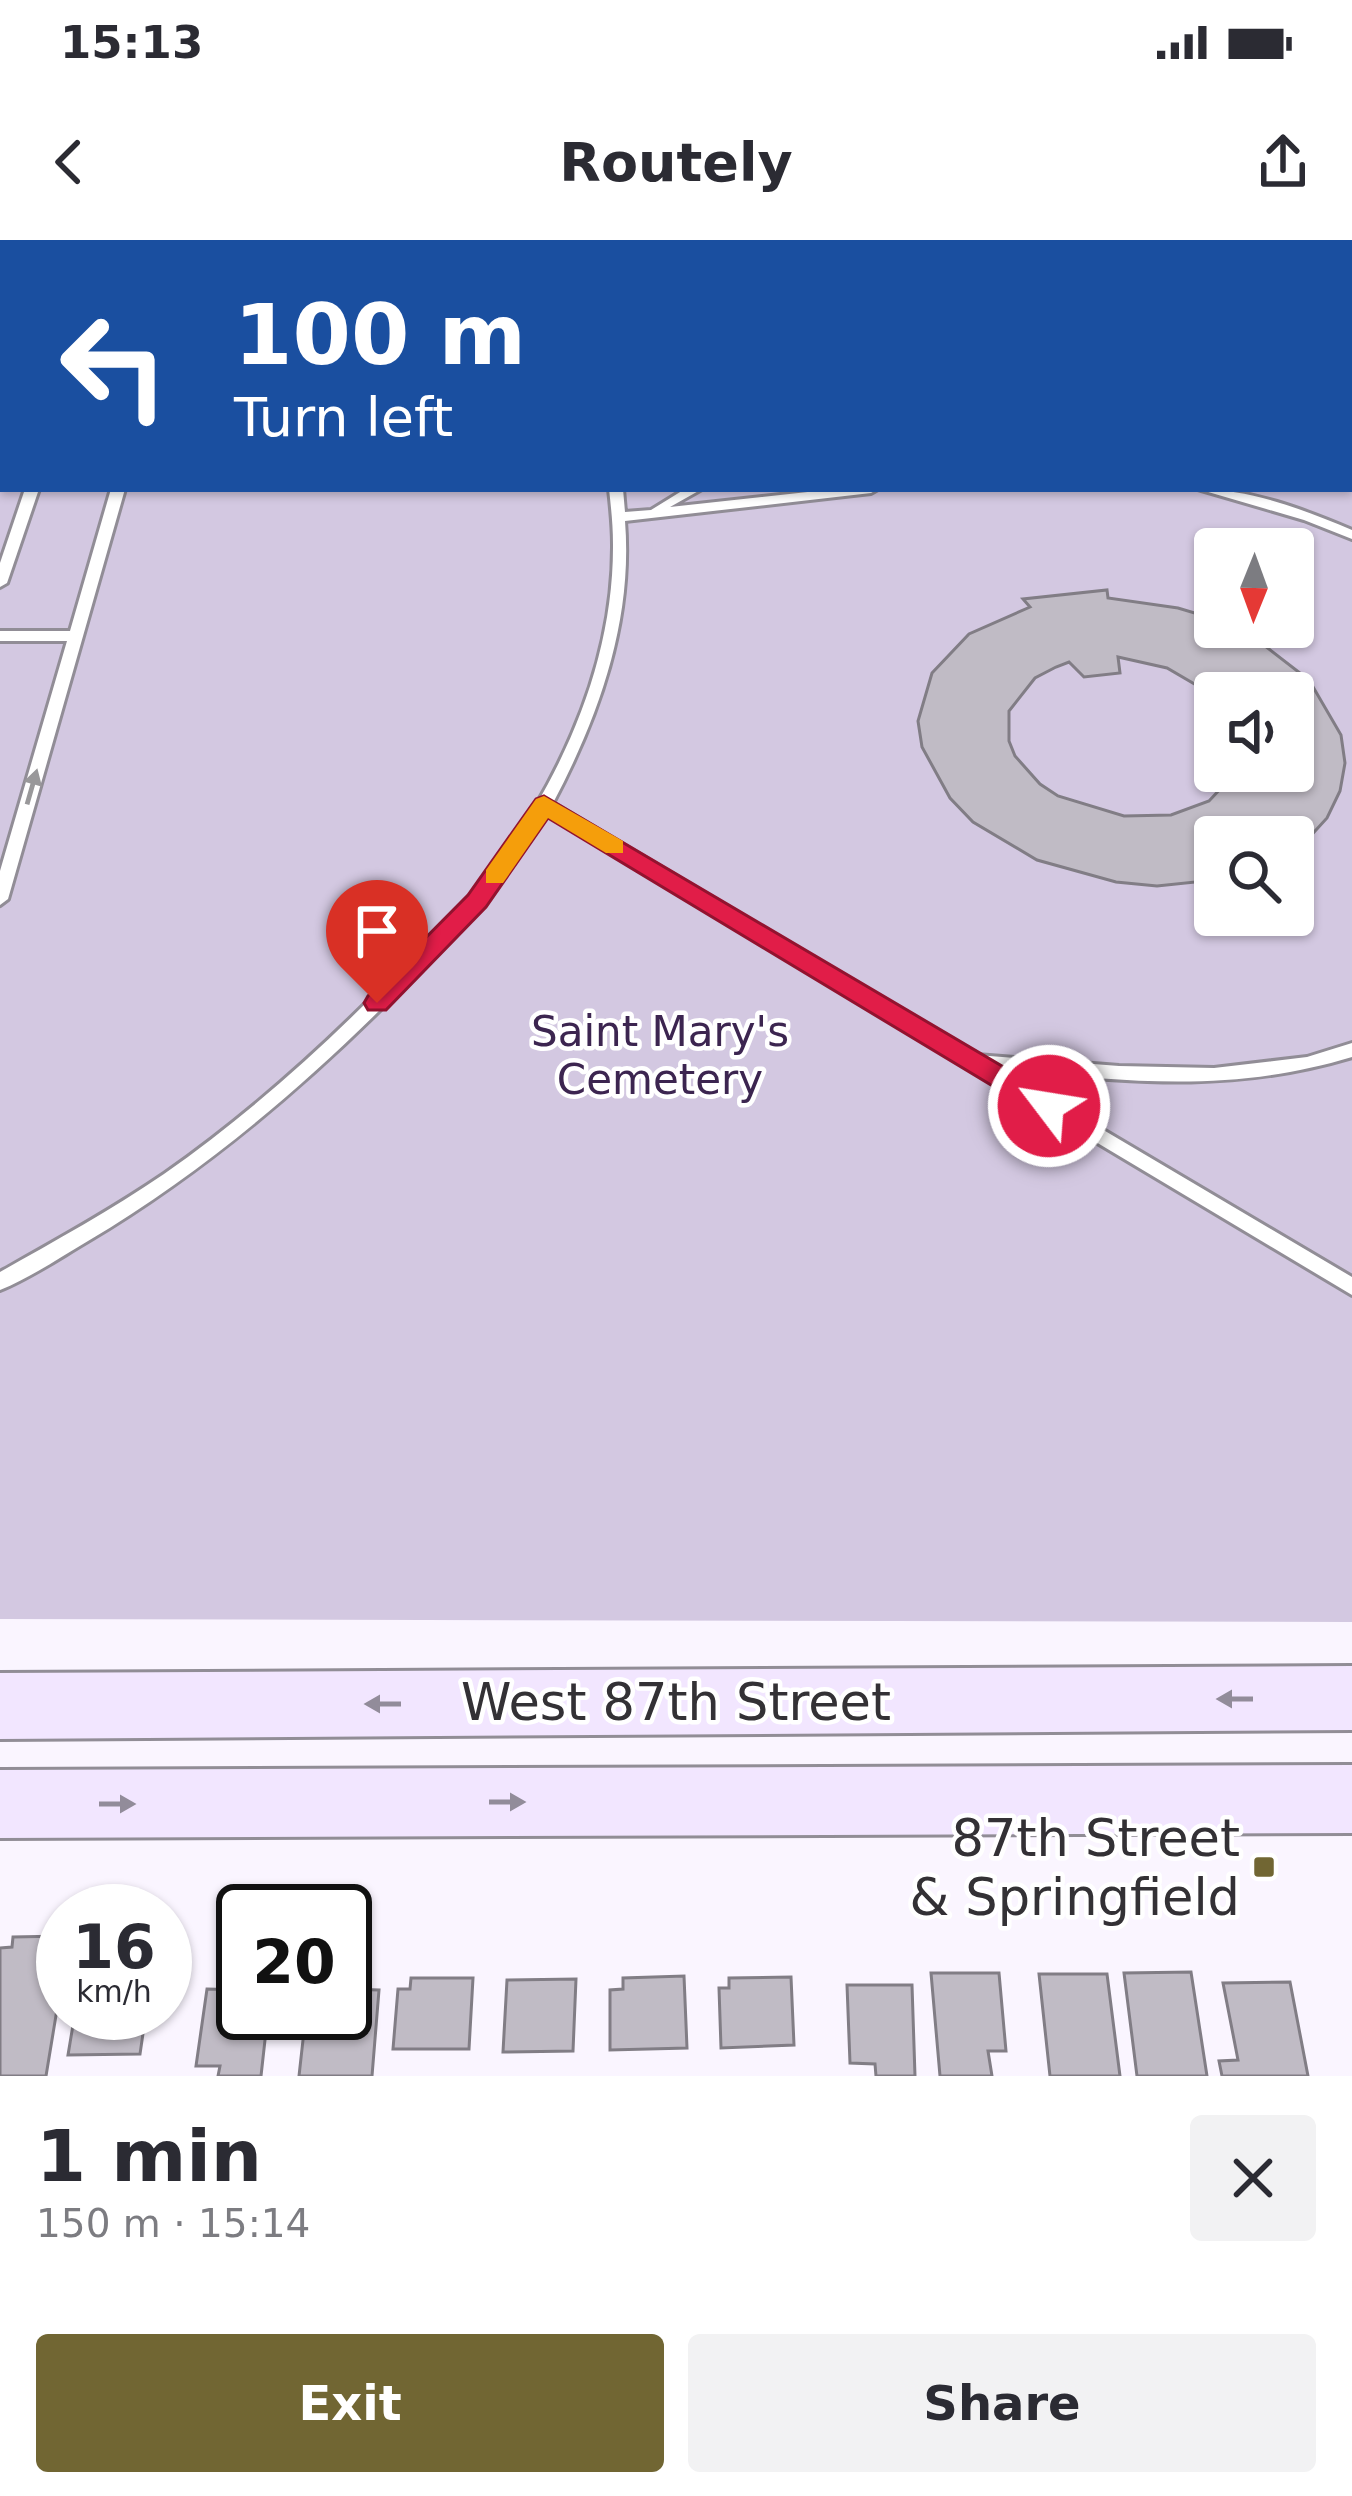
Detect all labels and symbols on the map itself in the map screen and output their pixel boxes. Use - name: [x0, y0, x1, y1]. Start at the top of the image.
- north arrow: [1194, 528, 1314, 648]
- one-way arrow: [24, 768, 42, 805]
- pin: [326, 880, 428, 1003]
- park label: Saint Mary's Cemetery: [531, 1007, 789, 1104]
- position arrow: [986, 1043, 1112, 1169]
- street label: West 87th Street: [461, 1673, 891, 1732]
- one-way arrow: [1215, 1689, 1253, 1709]
- one-way arrow: [363, 1694, 401, 1714]
- one-way arrow: [489, 1792, 527, 1812]
- one-way arrow: [99, 1794, 137, 1814]
- place label: 87th Street & Springfield: [909, 1809, 1240, 1927]
- marker: 87th Street & Springfield: [1251, 1854, 1277, 1880]
- speed limit sign: 20: [216, 1884, 372, 2040]

